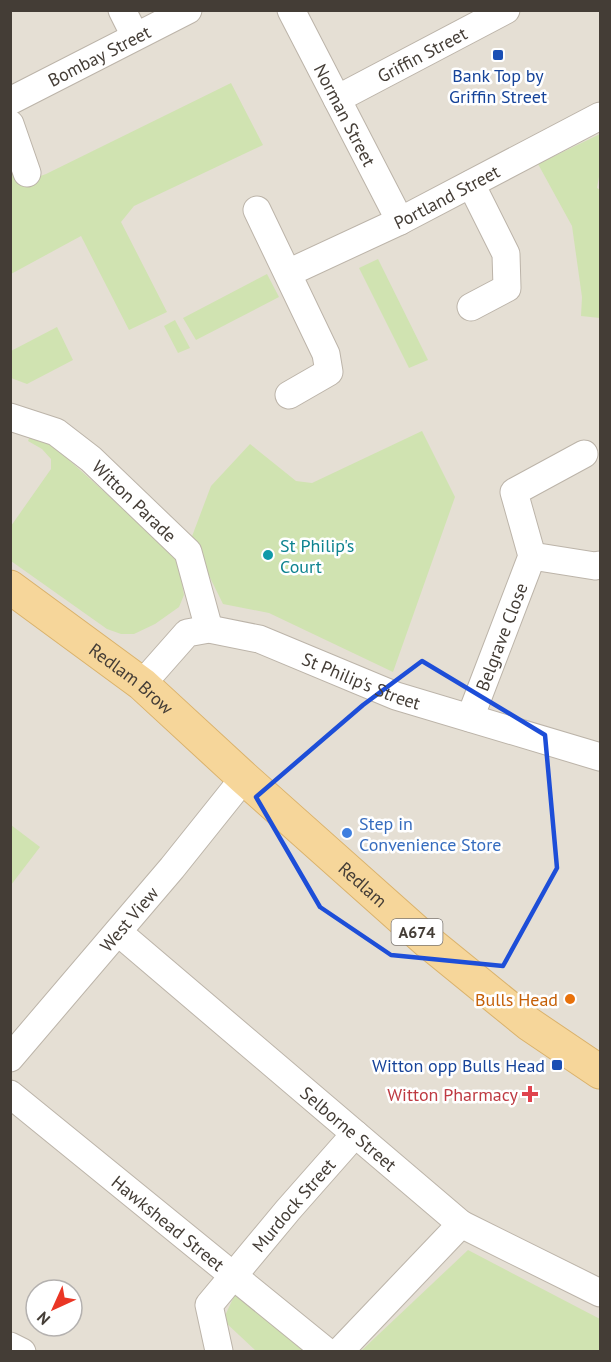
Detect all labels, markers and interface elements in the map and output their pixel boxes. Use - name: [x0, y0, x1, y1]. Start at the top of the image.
- street label: Bombay Street: [44, 20, 154, 91]
- street label: Griffin Street: [373, 21, 471, 87]
- marker: Bank Top by Griffin Street: [491, 48, 505, 62]
- street label: Norman Street: [309, 60, 381, 170]
- place label: Bank Top by Griffin Street: [449, 64, 547, 108]
- street label: Portland Street: [390, 159, 503, 234]
- street label: Witton Parade: [88, 455, 182, 547]
- place label: St Philip's Court: [280, 534, 354, 578]
- marker: St Philip's Court: [261, 548, 275, 562]
- street label: Belgrave Close: [470, 579, 532, 694]
- street label: Redlam Brow: [85, 638, 179, 719]
- street label: St Philip's Street: [299, 647, 423, 714]
- place label: Step in Convenience Store: [359, 812, 501, 856]
- marker: Step in Convenience Store: [340, 826, 354, 840]
- street label: Redlam: [334, 856, 392, 912]
- street label: West View: [95, 881, 163, 956]
- road number: A674: [392, 919, 442, 945]
- place label: Bulls Head: [475, 988, 558, 1011]
- marker: Bulls Head: [563, 992, 577, 1006]
- place label: Witton opp Bulls Head: [372, 1054, 545, 1077]
- marker: Witton opp Bulls Head: [550, 1058, 564, 1072]
- street label: Selborne Street: [296, 1081, 402, 1176]
- place label: Witton Pharmacy: [387, 1083, 519, 1106]
- marker: Witton Pharmacy: [523, 1087, 537, 1101]
- street label: Murdock Street: [247, 1153, 340, 1256]
- street label: Hawkshead Street: [107, 1170, 229, 1276]
- north arrow: [24, 1278, 84, 1338]
- text: N: [33, 1308, 54, 1329]

